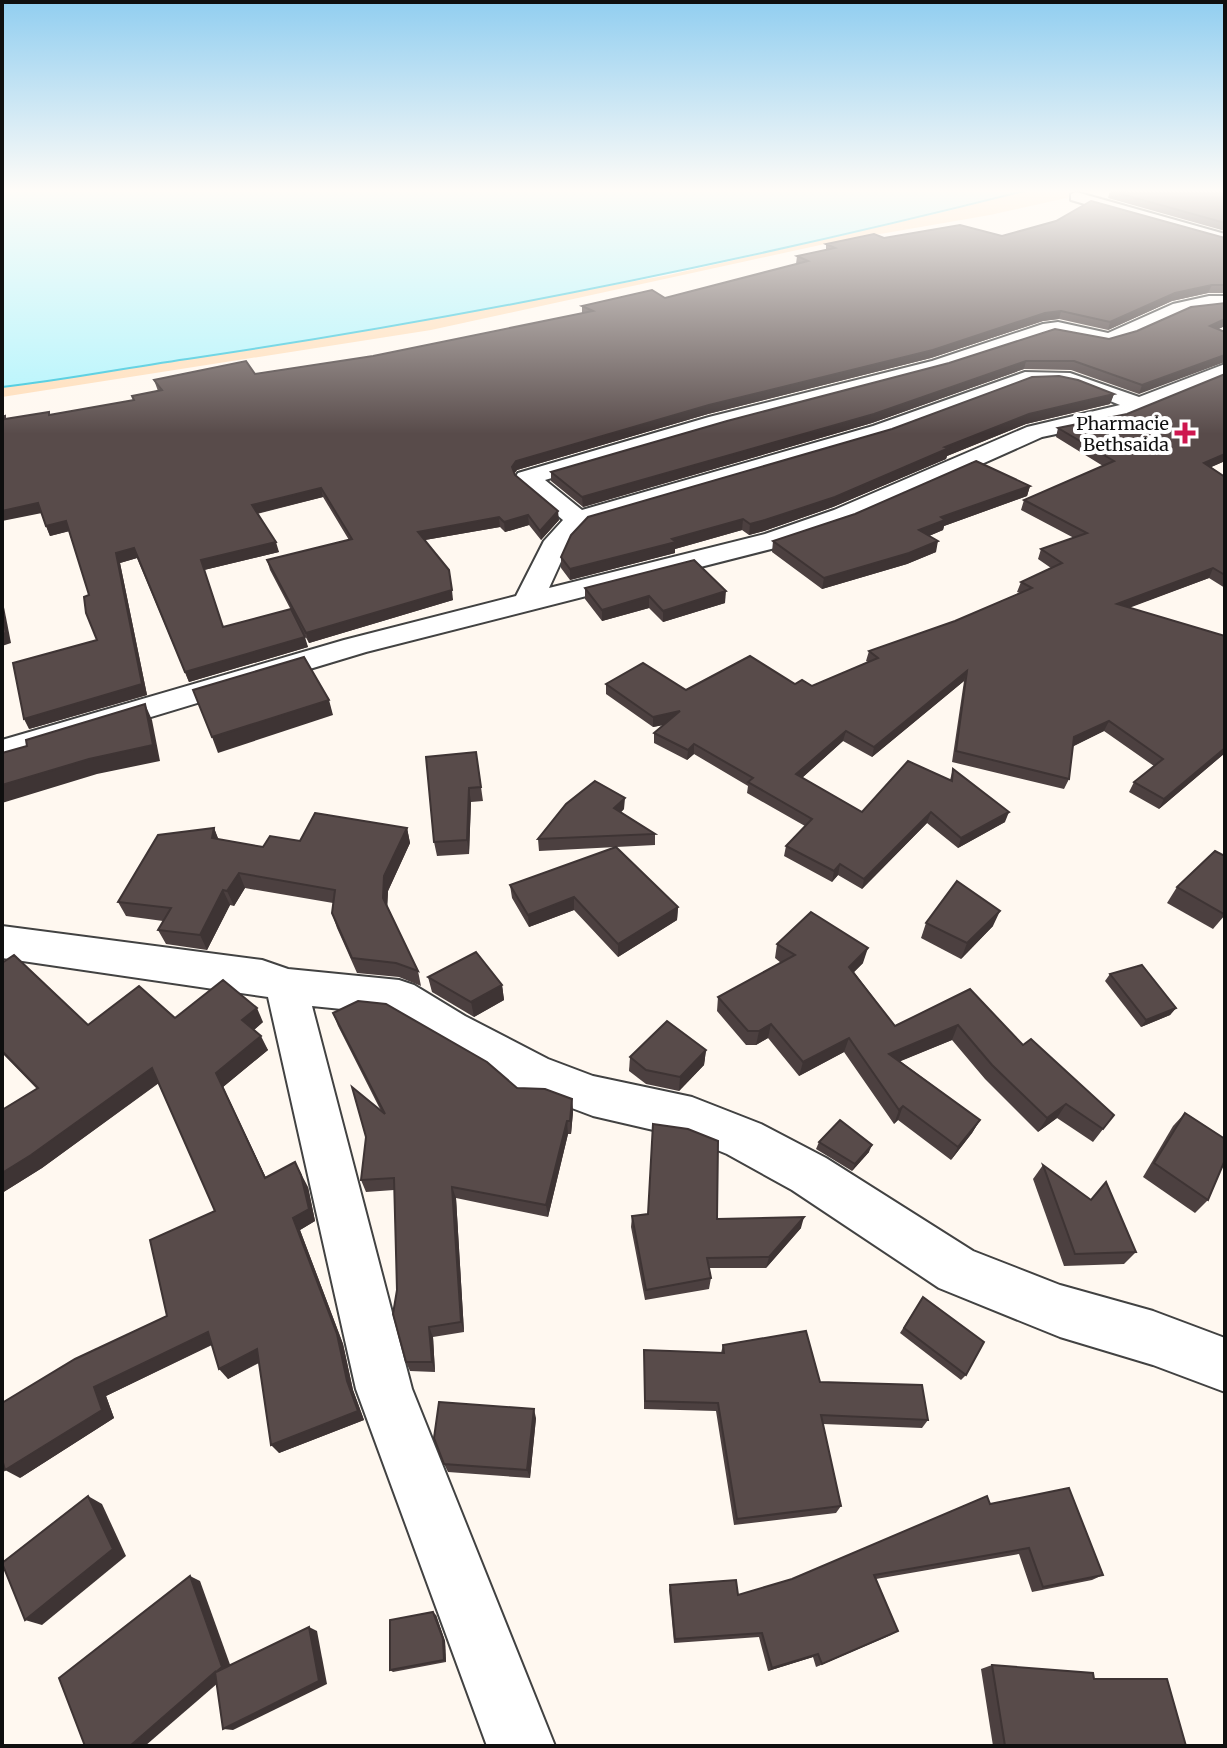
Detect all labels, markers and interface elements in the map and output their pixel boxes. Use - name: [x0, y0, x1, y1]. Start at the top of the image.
- place label: Pharmacie Bethsaida: [1076, 412, 1169, 456]
- marker: Pharmacie Bethsaida: [1176, 424, 1194, 442]

